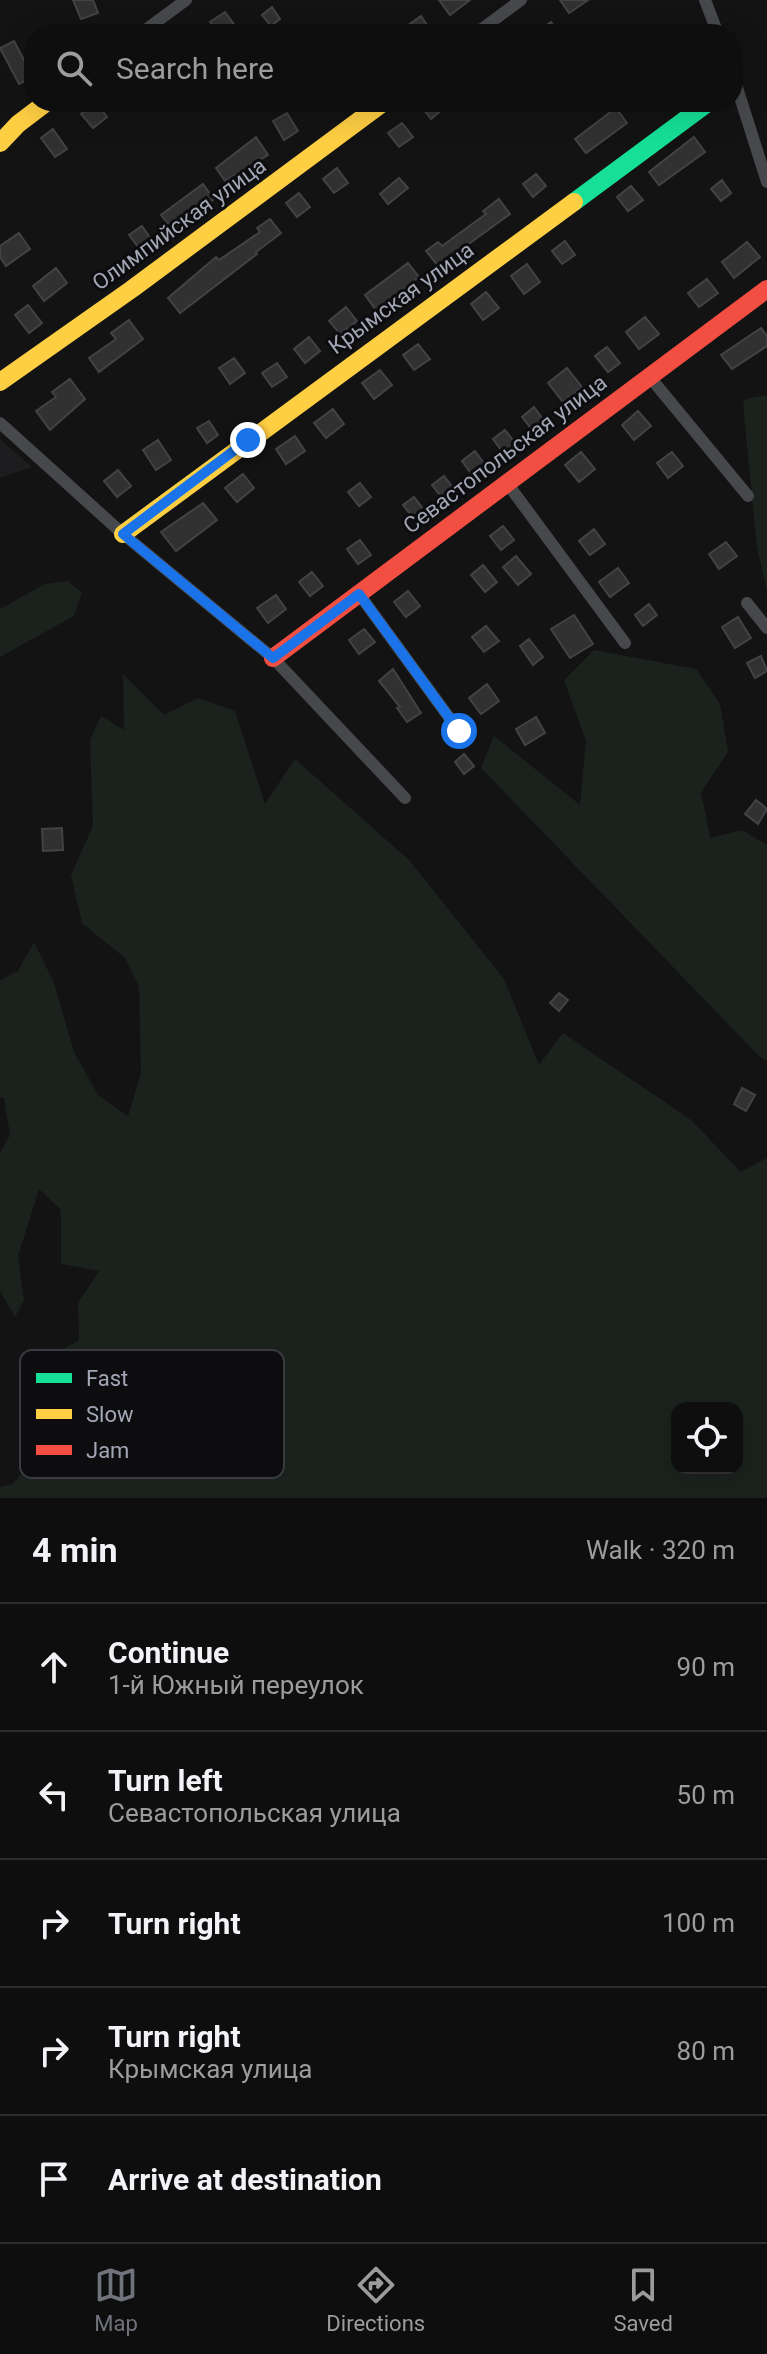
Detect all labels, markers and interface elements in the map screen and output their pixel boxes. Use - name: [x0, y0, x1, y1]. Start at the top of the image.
- search box: [24, 24, 743, 112]
- icon: search: [52, 46, 96, 90]
- text: Search here: [116, 51, 274, 86]
- street label: Олимпийская улица: [87, 153, 271, 295]
- street label: Крымская улица: [324, 237, 478, 359]
- street label: Севастопольская улица: [399, 369, 611, 539]
- route end: [230, 422, 266, 458]
- route start: [441, 713, 477, 749]
- legend: [20, 1350, 284, 1478]
- text: Fast: [86, 1366, 128, 1391]
- text: Slow: [86, 1402, 134, 1427]
- map controls: [671, 1402, 743, 1474]
- button: locate: [671, 1402, 743, 1474]
- text: Jam: [86, 1438, 129, 1463]
- text: 4 min: [32, 1530, 117, 1570]
- text: Walk · 320 m: [586, 1535, 735, 1565]
- text: Continue: [108, 1635, 229, 1670]
- icon: ahead: [32, 1645, 76, 1689]
- text: 90 m: [677, 1652, 735, 1682]
- text: 1-й Южный переулок: [108, 1670, 364, 1700]
- text: Turn left: [108, 1763, 223, 1798]
- icon: left: [32, 1773, 76, 1817]
- text: 50 m: [677, 1780, 735, 1810]
- text: Севастопольская улица: [108, 1798, 401, 1828]
- icon: right: [32, 1901, 76, 1945]
- text: Turn right: [108, 1906, 241, 1941]
- text: 100 m: [662, 1908, 735, 1938]
- text: Turn right: [108, 2019, 241, 2054]
- icon: right: [32, 2029, 76, 2073]
- text: 80 m: [677, 2036, 735, 2066]
- text: Крымская улица: [108, 2054, 312, 2084]
- icon: arrive: [32, 2157, 76, 2201]
- text: Arrive at destination: [108, 2162, 382, 2197]
- tab: Map: [94, 2263, 138, 2336]
- tab: Directions: [326, 2263, 425, 2336]
- tab: Saved: [613, 2263, 673, 2336]

